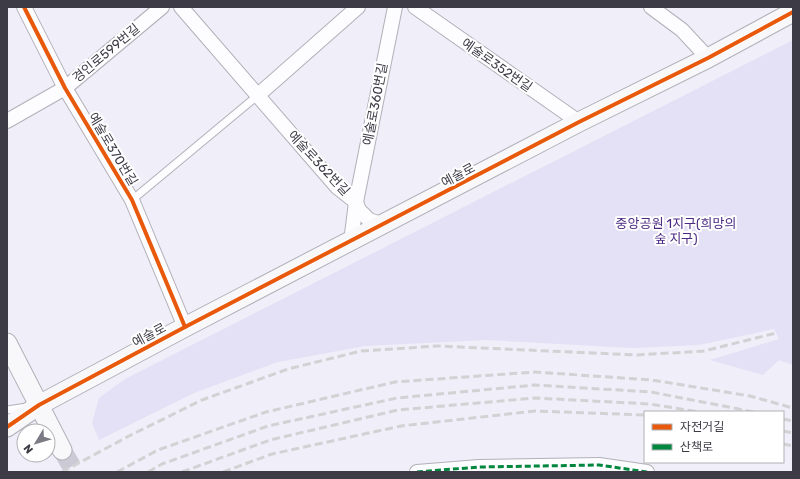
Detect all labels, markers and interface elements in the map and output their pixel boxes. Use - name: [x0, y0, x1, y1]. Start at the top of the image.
- street label: 경인로599번길: [69, 21, 143, 85]
- street label: 예술로352번길: [459, 35, 535, 95]
- street label: 예술로360번길: [360, 61, 390, 147]
- street label: 예술로370번길: [85, 110, 141, 188]
- street label: 예술로362번길: [285, 127, 353, 199]
- street label: 예술로: [439, 160, 477, 190]
- park label: 중앙공원 1지구(희망의 숲 지구): [616, 216, 736, 246]
- street label: 예술로: [130, 320, 168, 350]
- legend: [644, 411, 784, 463]
- text: 자전거길: [680, 420, 724, 434]
- north arrow: [16, 423, 56, 463]
- text: 산책로: [680, 440, 713, 454]
- text: N: [21, 442, 36, 456]

